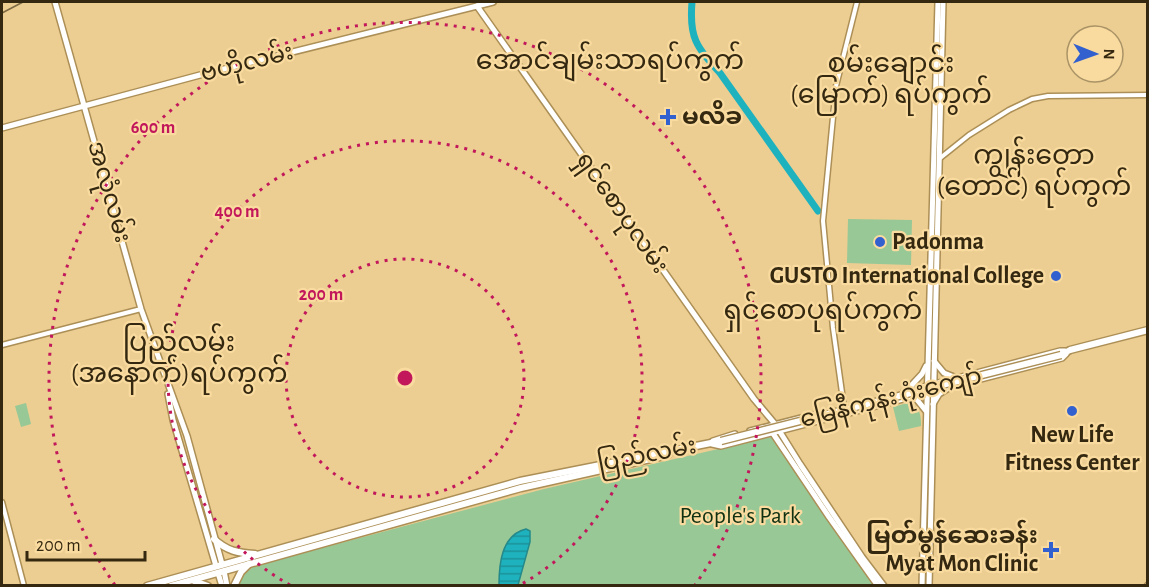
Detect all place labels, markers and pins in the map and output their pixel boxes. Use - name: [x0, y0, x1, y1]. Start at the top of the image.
- place label: မလိခ: [682, 100, 742, 129]
- marker: မလိခ: [659, 108, 677, 126]
- place label: Padonma: [892, 230, 984, 254]
- marker: Padonma: [873, 235, 887, 249]
- place label: GUSTO International College: [770, 264, 1044, 288]
- marker: GUSTO International College: [1049, 269, 1063, 283]
- centre of rings: [395, 368, 415, 388]
- marker: New Life Fitness Center: [1065, 404, 1079, 418]
- place label: New Life Fitness Center: [1004, 423, 1140, 475]
- place label: မြတ်မွန်ဆေးခန်း Myat Mon Clinic: [866, 519, 1038, 576]
- marker: မြတ်မွန်ဆေးခန်း Myat Mon Clinic: [1042, 541, 1060, 559]

